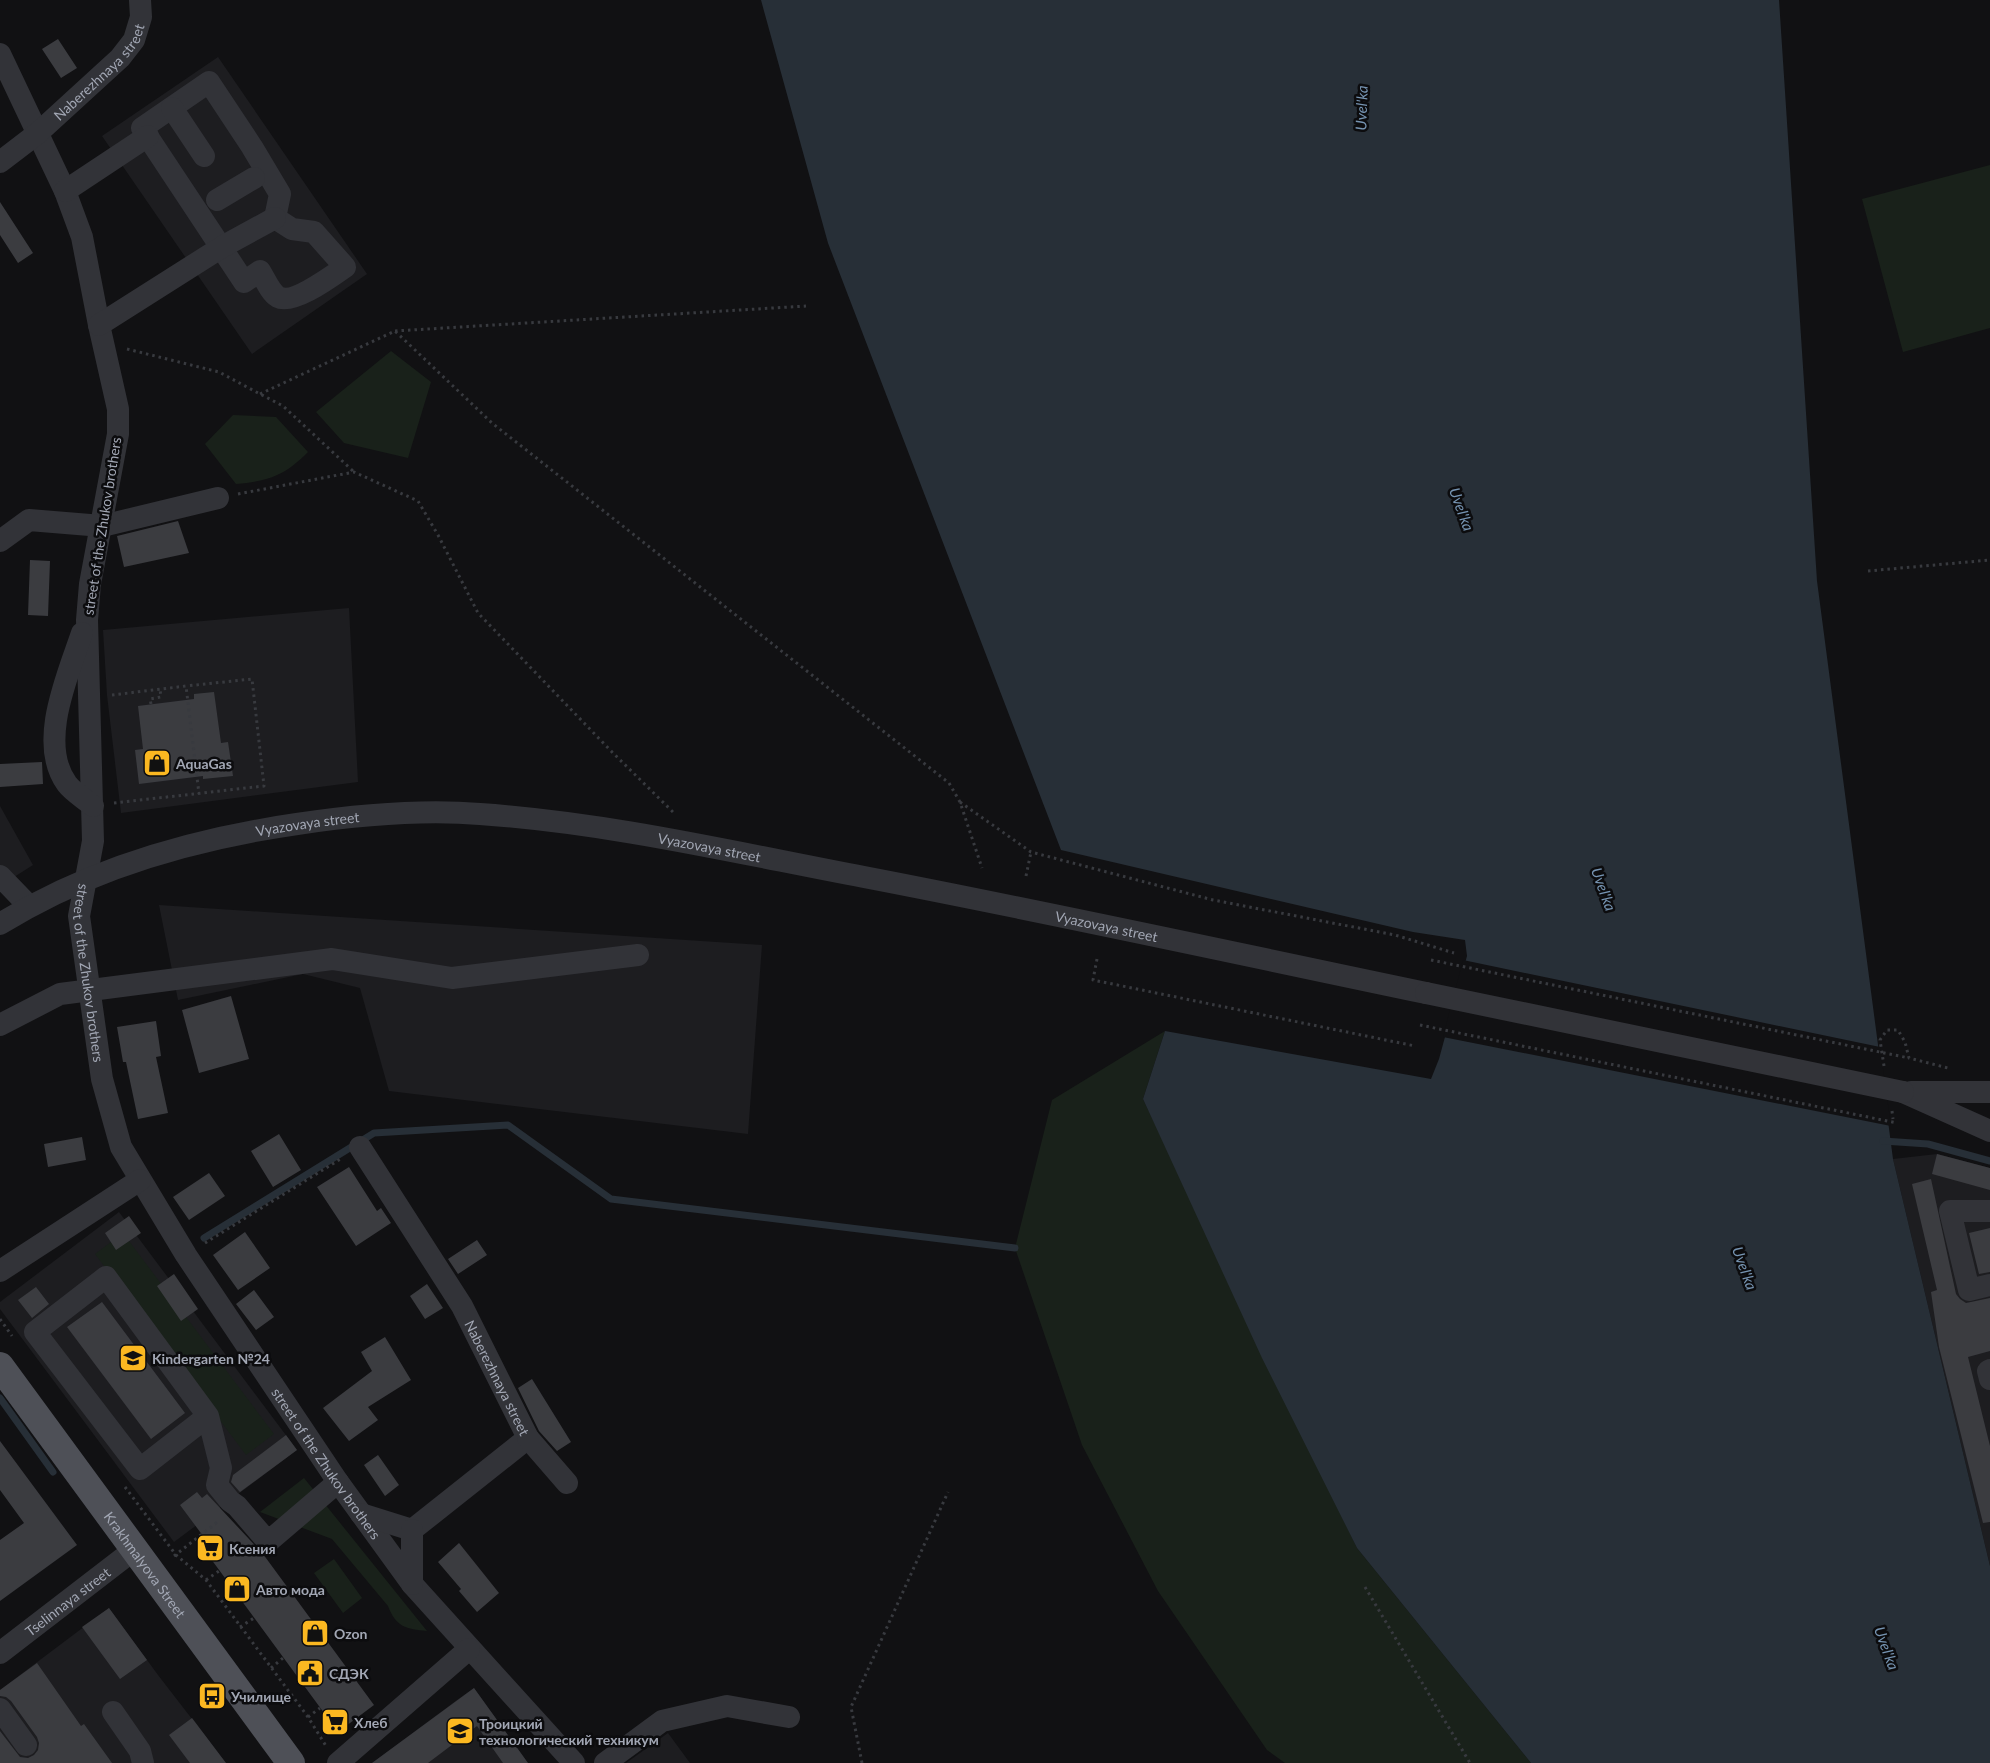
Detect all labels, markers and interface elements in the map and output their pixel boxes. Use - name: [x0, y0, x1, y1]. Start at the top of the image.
- street label: Naberezhnaya street: [50, 21, 147, 123]
- water label: Uvel'ka: [1351, 85, 1371, 131]
- street label: street of the Zhukov brothers: [80, 436, 124, 616]
- water label: Uvel'ka: [1446, 485, 1478, 534]
- shop icon: AquaGas: [142, 748, 172, 778]
- place label: AquaGas: [175, 755, 232, 772]
- street label: Vyazovaya street: [254, 808, 360, 839]
- street label: Vyazovaya street: [656, 829, 762, 865]
- water label: Uvel'ka: [1588, 865, 1620, 914]
- street label: street of the Zhukov brothers: [70, 882, 108, 1063]
- street label: Vyazovaya street: [1054, 907, 1159, 945]
- water label: Uvel'ka: [1729, 1244, 1761, 1293]
- street label: Naberezhnaya street: [462, 1317, 534, 1438]
- school or university icon: Kindergarten №24: [118, 1343, 148, 1373]
- place label: Kindergarten №24: [152, 1350, 270, 1367]
- street label: street of the Zhukov brothers: [269, 1384, 385, 1542]
- street label: Krakhmalyova Street: [101, 1508, 190, 1621]
- supermarket icon: Ксения: [195, 1533, 225, 1563]
- place label: Ксения: [229, 1540, 276, 1557]
- street label: Tselinnaya street: [22, 1563, 113, 1639]
- shop icon: Авто мода: [222, 1574, 252, 1604]
- place label: Авто мода: [255, 1581, 325, 1598]
- shop icon: Ozon: [300, 1618, 330, 1648]
- water label: Uvel'ka: [1871, 1624, 1903, 1673]
- place label: Ozon: [334, 1625, 368, 1642]
- public building icon: СДЭК: [295, 1658, 325, 1688]
- place label: СДЭК: [329, 1665, 369, 1682]
- bus stop icon: Училище: [197, 1681, 227, 1711]
- place label: Училище: [230, 1688, 292, 1705]
- supermarket icon: Хлеб: [320, 1707, 350, 1737]
- place label: Хлеб: [354, 1714, 388, 1731]
- place label: Троицкий технологический техникум: [479, 1715, 659, 1748]
- school or university icon: Троицкий технологический техникум: [445, 1716, 475, 1746]

